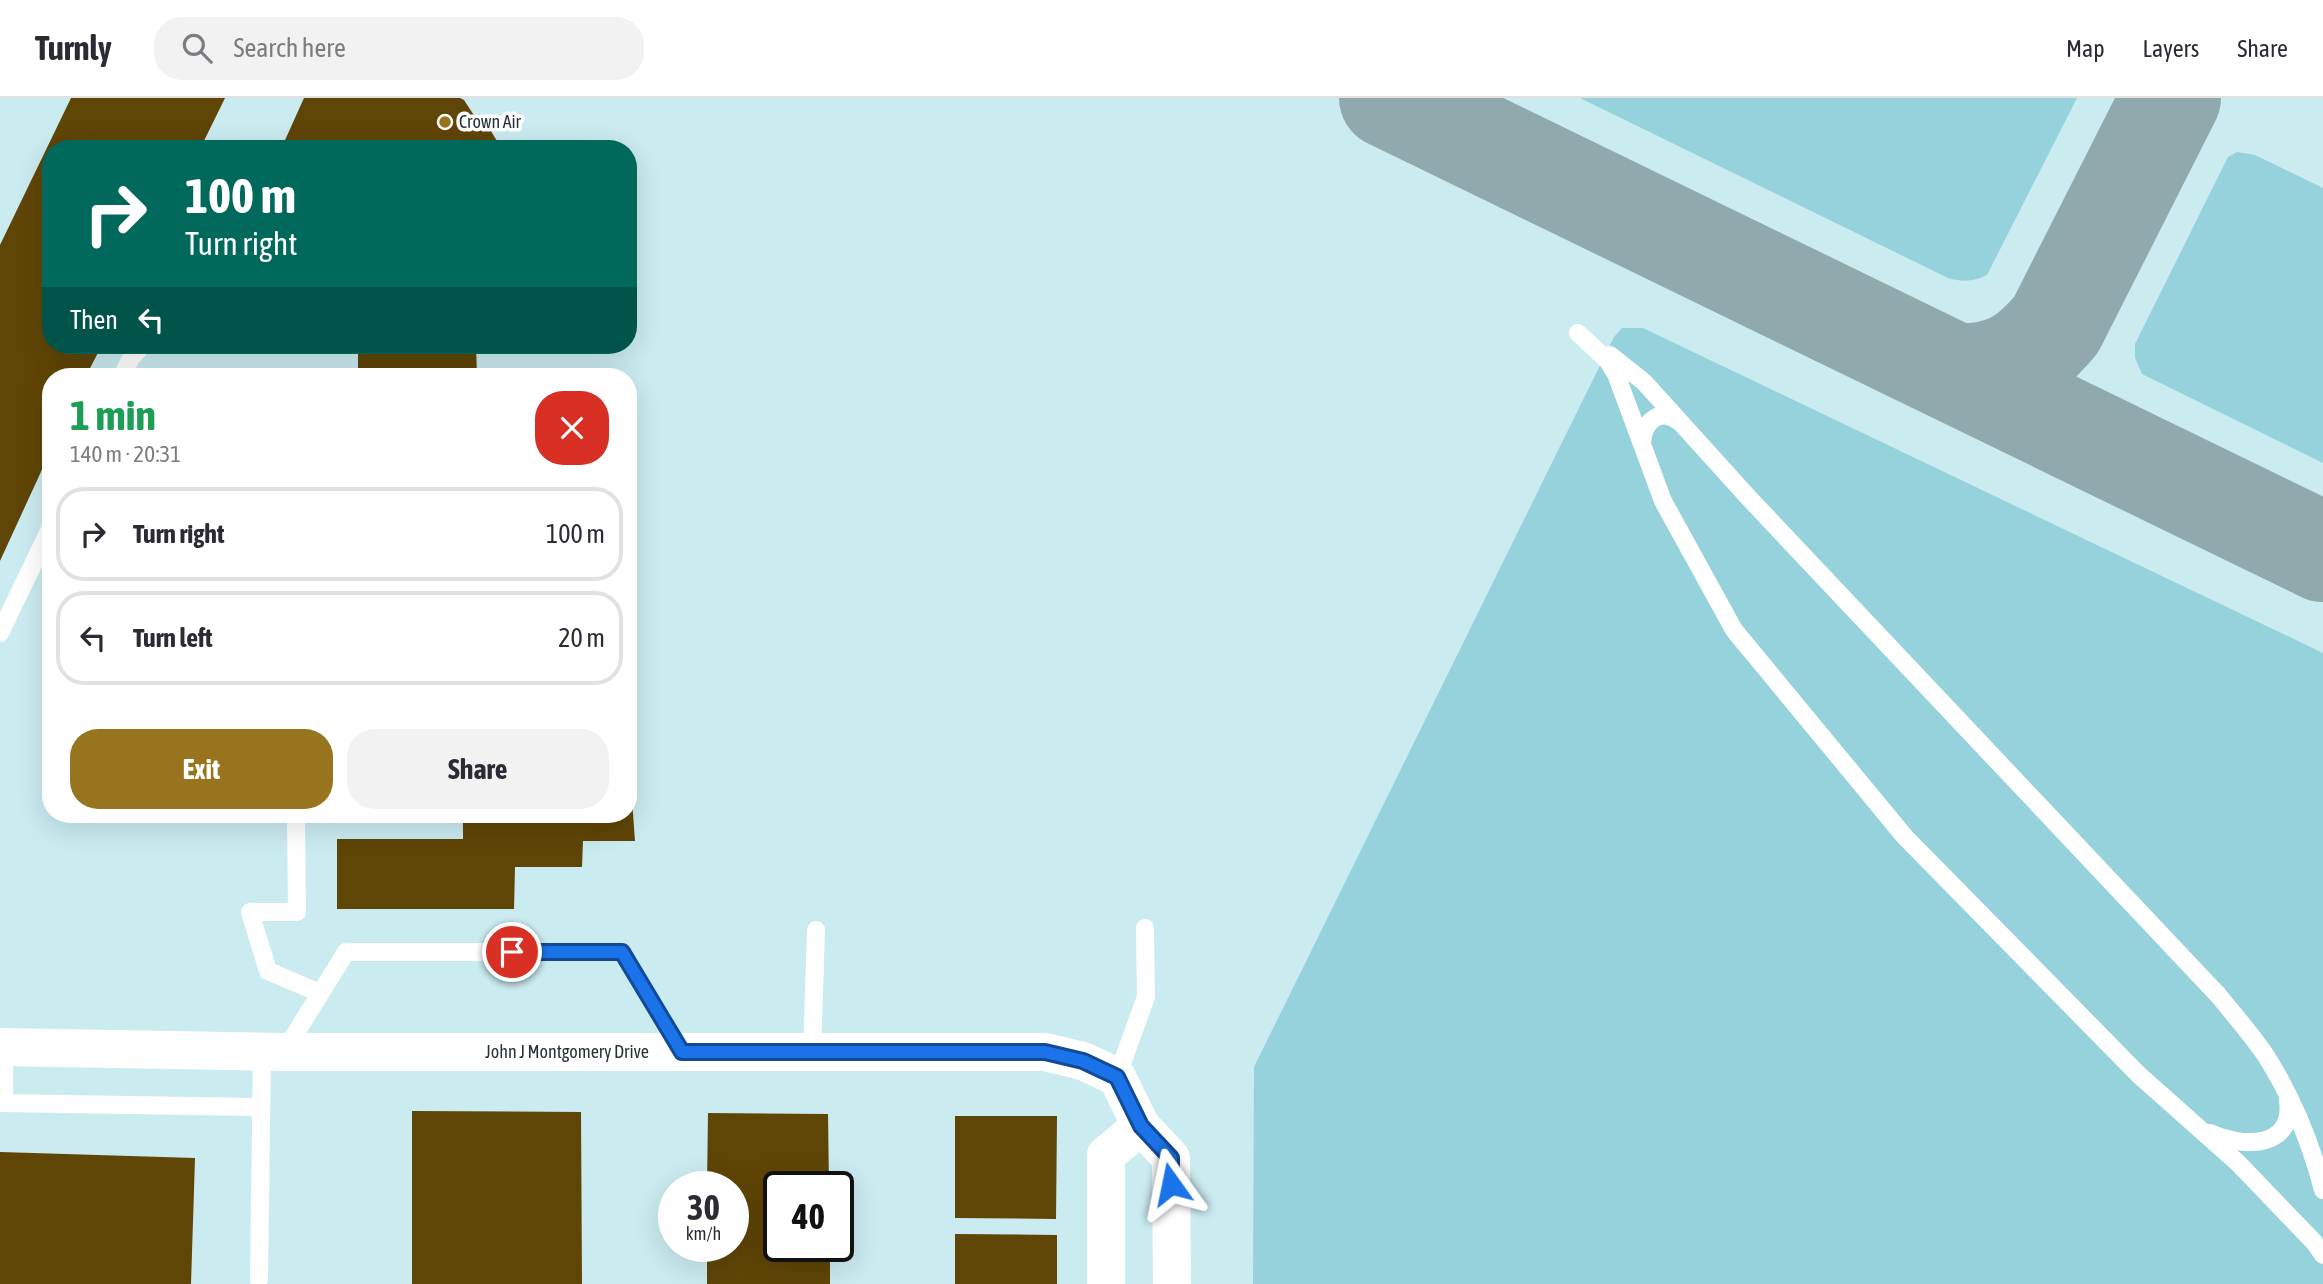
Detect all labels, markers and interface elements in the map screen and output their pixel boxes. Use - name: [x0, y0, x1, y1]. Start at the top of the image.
- search box: [154, 17, 644, 80]
- text: Turnly: [35, 29, 112, 67]
- icon: search: [178, 29, 216, 67]
- text: Search here: [234, 33, 346, 63]
- text: Map: [2066, 35, 2105, 62]
- text: Layers: [2143, 35, 2199, 62]
- text: Share: [2237, 35, 2288, 62]
- place label: Crown Air: [459, 111, 522, 132]
- marker: Crown Air: [437, 114, 453, 130]
- text: 100 m: [185, 167, 296, 223]
- icon: right: [70, 168, 161, 259]
- text: Turn right: [185, 225, 298, 262]
- icon: left: [132, 301, 170, 339]
- text: Then: [70, 305, 118, 335]
- text: 1 min: [70, 391, 156, 439]
- button: close: [535, 391, 609, 465]
- text: 140 m · 20:31: [70, 441, 181, 467]
- icon: right: [74, 515, 112, 553]
- text: Turn right: [133, 519, 224, 549]
- text: 100 m: [546, 519, 605, 549]
- icon: left: [74, 619, 112, 657]
- text: Turn left: [133, 623, 213, 653]
- text: 20 m: [558, 623, 605, 653]
- button: Exit: [70, 729, 333, 809]
- button: Share: [347, 729, 609, 809]
- pin: [482, 922, 542, 982]
- icon: arrive: [493, 933, 531, 971]
- street label: John J Montgomery Drive: [485, 1041, 649, 1062]
- position arrow: [1134, 1147, 1208, 1221]
- speed limit sign: 40: [763, 1171, 854, 1262]
- text: 30: [687, 1187, 720, 1227]
- text: km/h: [686, 1223, 721, 1244]

